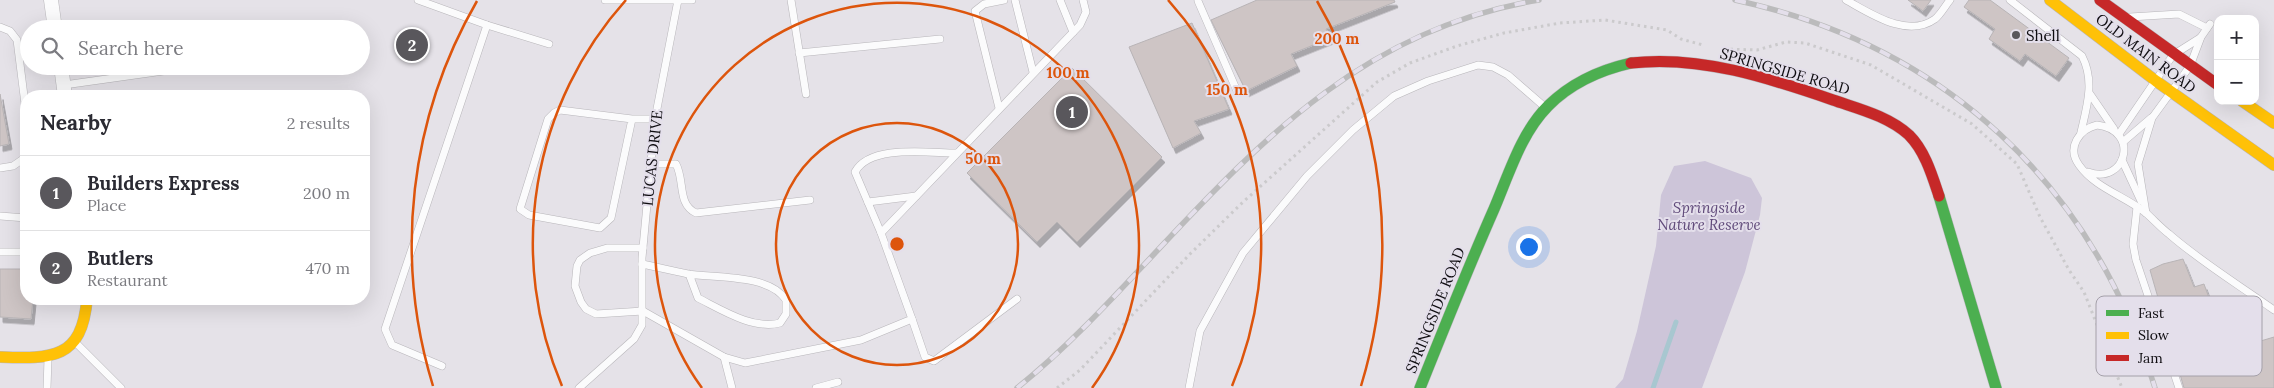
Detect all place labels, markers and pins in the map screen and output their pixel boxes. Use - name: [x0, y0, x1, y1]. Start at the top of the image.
- pin: 2: [396, 26, 428, 64]
- place label: Shell: [2026, 26, 2060, 45]
- marker: Shell: [2010, 29, 2022, 41]
- pin: 1: [1056, 93, 1088, 131]
- centre of rings: [888, 235, 906, 253]

